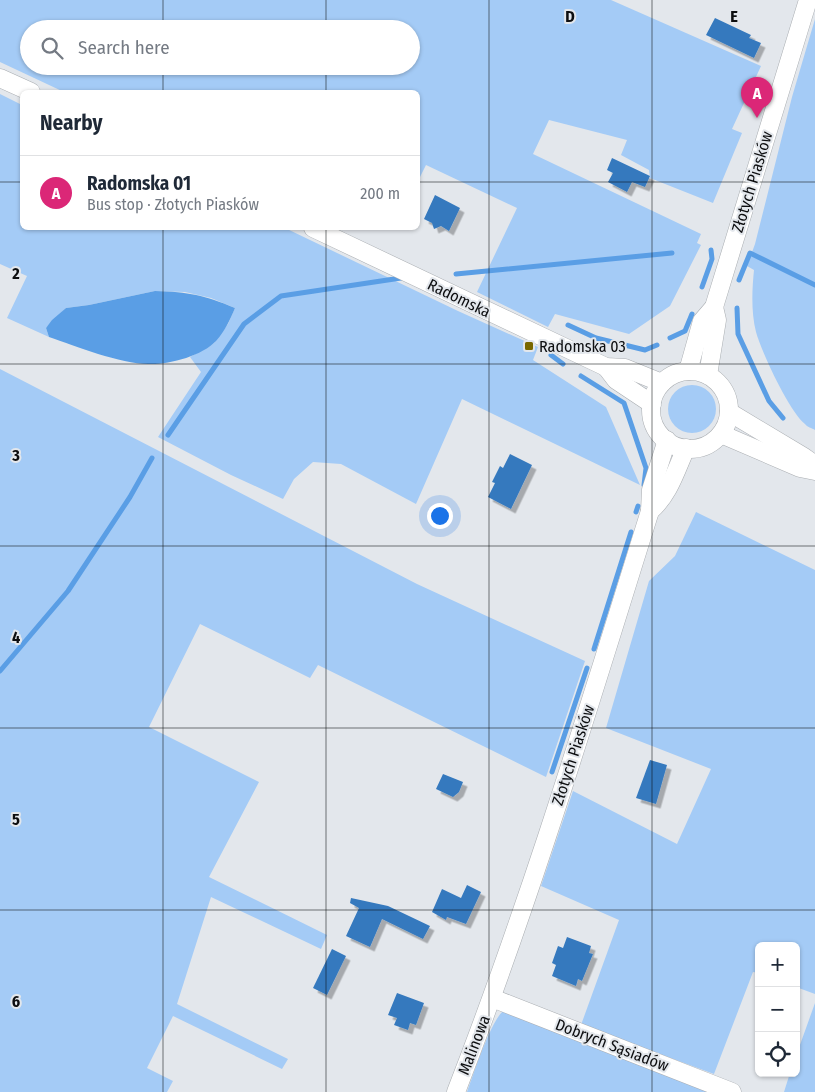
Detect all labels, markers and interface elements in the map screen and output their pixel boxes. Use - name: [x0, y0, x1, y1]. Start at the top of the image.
- text: D: [565, 7, 575, 26]
- text: E: [730, 7, 738, 26]
- search box: [20, 20, 420, 75]
- icon: search: [38, 34, 66, 62]
- text: Search here: [78, 36, 170, 59]
- pin: A: [741, 77, 773, 118]
- text: Nearby: [40, 110, 102, 136]
- street label: Złotych Piasków: [728, 129, 777, 235]
- text: Radomska 01: [87, 172, 191, 195]
- text: A: [52, 184, 60, 203]
- text: 200 m: [360, 184, 400, 203]
- text: Bus stop · Złotych Piasków: [87, 195, 259, 214]
- text: 2: [11, 264, 20, 283]
- street label: Radomska: [424, 275, 494, 321]
- place label: Radomska 03: [539, 337, 626, 356]
- marker: Radomska 03: [523, 340, 535, 352]
- text: 3: [11, 446, 20, 465]
- your location: [427, 503, 453, 529]
- text: 4: [12, 628, 20, 647]
- street label: Złotych Piasków: [548, 702, 598, 808]
- text: 5: [12, 810, 20, 829]
- map controls: [755, 942, 800, 1077]
- button: +: [755, 942, 800, 987]
- button: −: [755, 987, 800, 1032]
- text: 6: [12, 992, 20, 1011]
- street label: Malinowa: [454, 1012, 494, 1077]
- street label: Dobrych Sąsiadów: [552, 1015, 672, 1076]
- button: locate: [755, 1032, 800, 1077]

